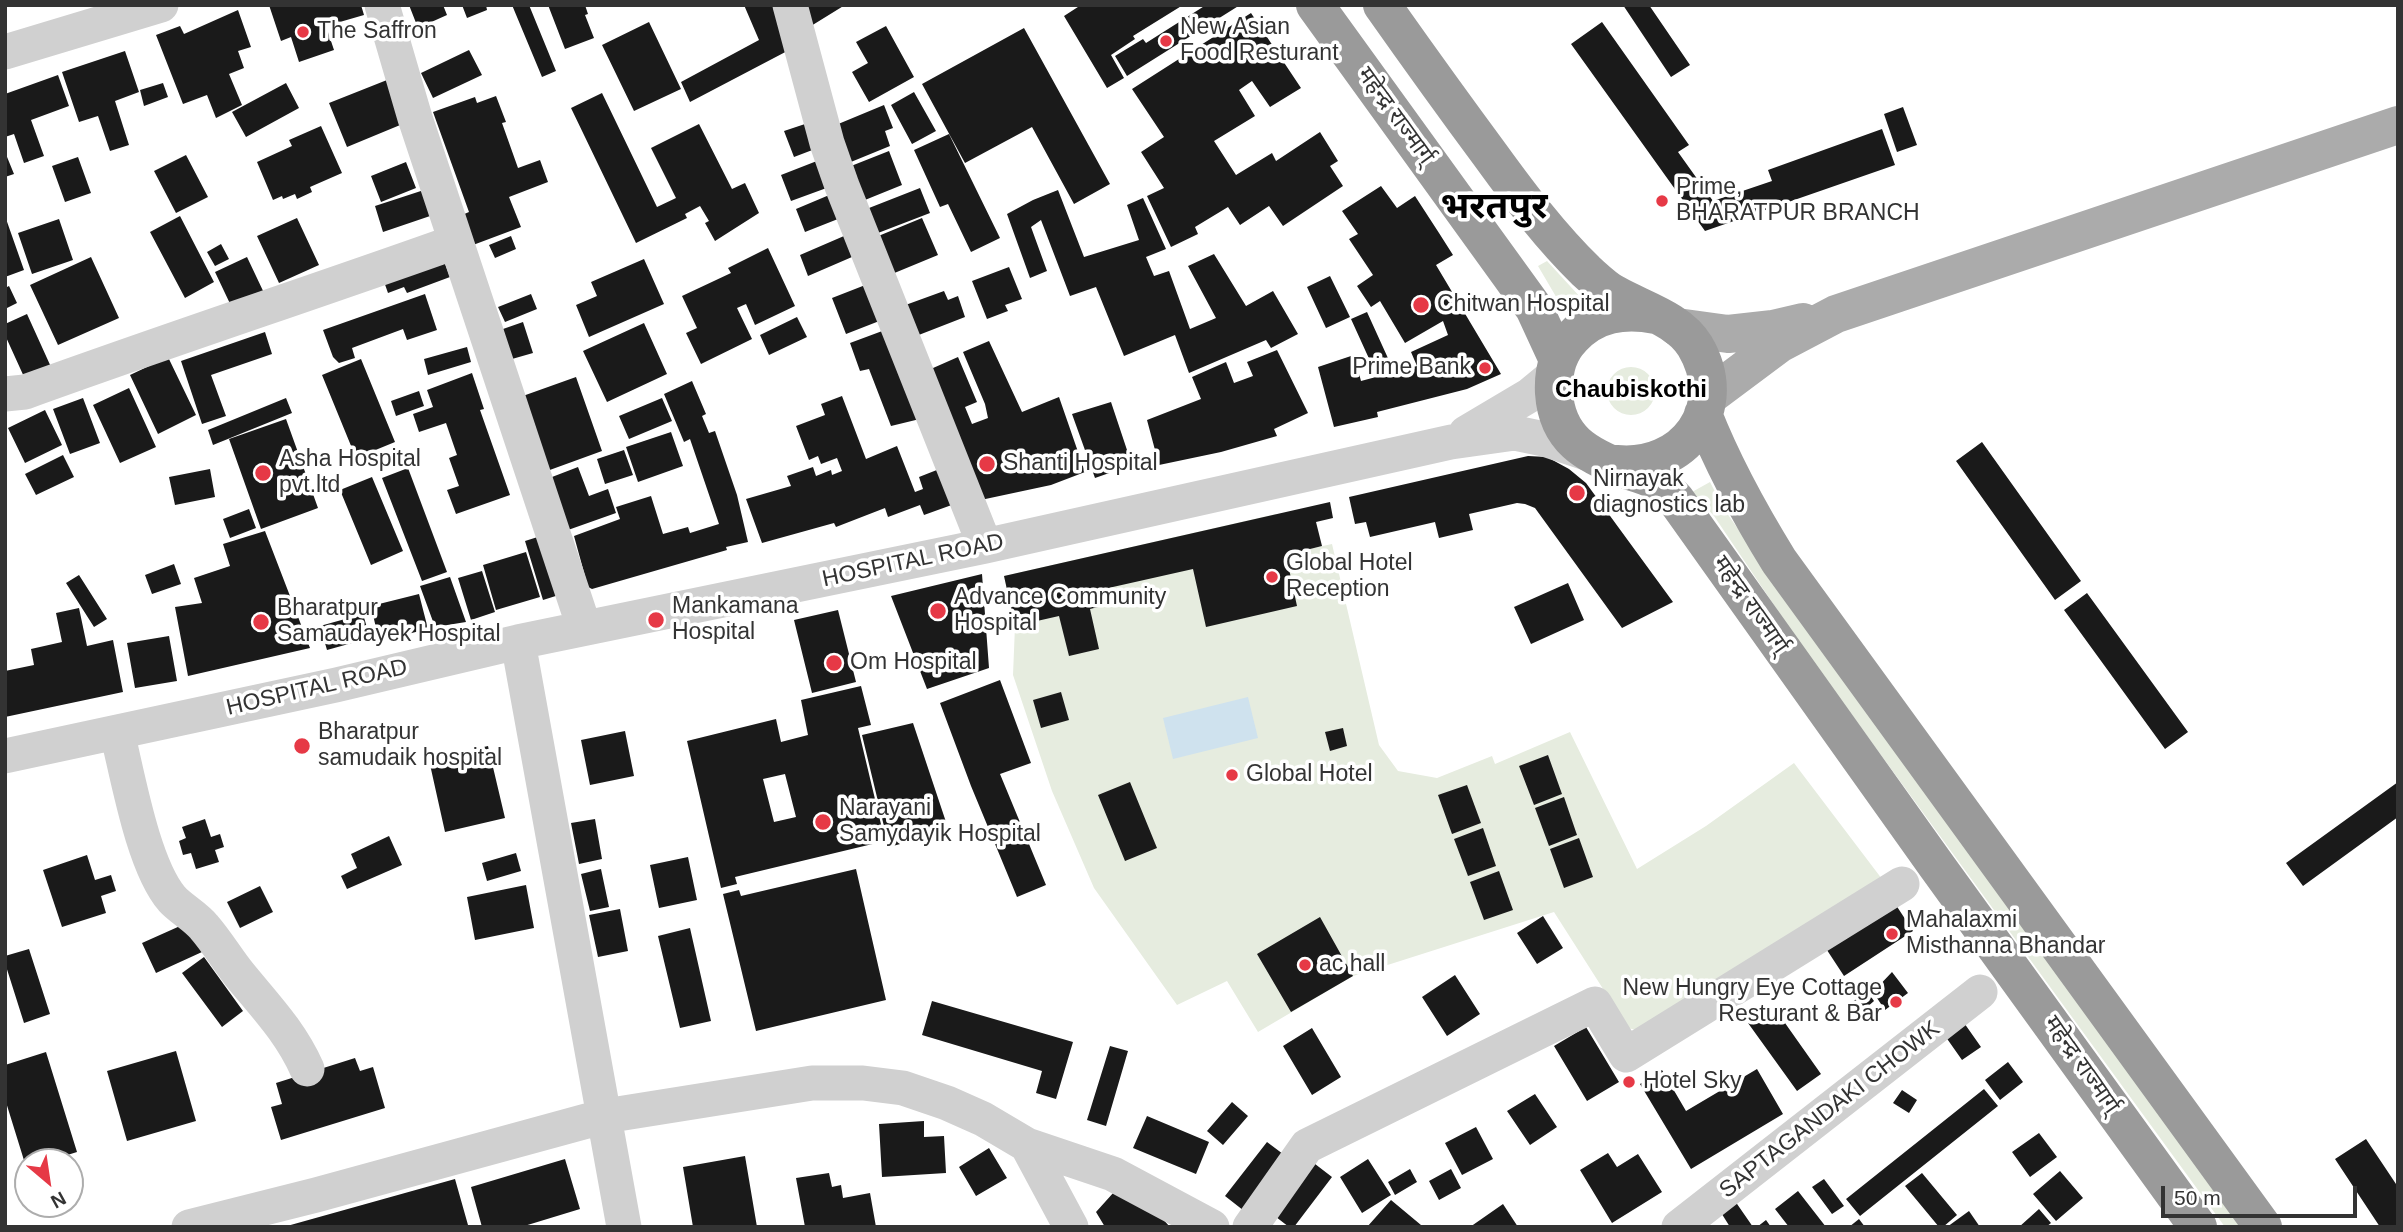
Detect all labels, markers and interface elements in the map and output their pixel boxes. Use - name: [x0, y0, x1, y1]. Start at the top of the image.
- place label: New Asian Food Resturant: [1180, 14, 1339, 68]
- place label: The Saffron: [317, 18, 437, 46]
- marker: The Saffron: [295, 24, 311, 40]
- marker: New Asian Food Resturant: [1158, 33, 1174, 49]
- street label: महेन्द्र राज्मार्ग्: [1351, 62, 1439, 170]
- place label: Prime, BHARATPUR BRANCH: [1676, 174, 1920, 228]
- district label: भरतपुर: [1440, 186, 1548, 230]
- marker: Prime, BHARATPUR BRANCH: [1654, 193, 1670, 209]
- place label: Chitwan Hospital: [1437, 291, 1610, 319]
- marker: Chitwan Hospital: [1411, 295, 1431, 315]
- place label: Prime Bank: [1352, 354, 1471, 382]
- marker: Prime Bank: [1477, 360, 1493, 376]
- district label: Chaubiskothi: [1555, 376, 1707, 404]
- place label: Asha Hospital pvt.ltd: [279, 446, 421, 500]
- place label: Shanti Hospital: [1003, 450, 1158, 478]
- marker: Shanti Hospital: [977, 454, 997, 474]
- marker: Asha Hospital pvt.ltd: [253, 463, 273, 483]
- place label: Nirnayak diagnostics lab: [1593, 466, 1745, 520]
- marker: Nirnayak diagnostics lab: [1567, 483, 1587, 503]
- street label: HOSPITAL ROAD: [820, 528, 1006, 594]
- place label: Global Hotel Reception: [1286, 550, 1413, 604]
- street label: महेन्द्र राज्मार्ग्: [1706, 551, 1794, 659]
- marker: Global Hotel Reception: [1264, 569, 1280, 585]
- place label: Advance Community Hospital: [954, 584, 1166, 638]
- place label: Mankamana Hospital: [672, 593, 799, 647]
- place label: Bharatpur Samaudayek Hospital: [277, 595, 501, 649]
- marker: Advance Community Hospital: [928, 601, 948, 621]
- marker: Mankamana Hospital: [646, 610, 666, 630]
- marker: Bharatpur Samaudayek Hospital: [251, 612, 271, 632]
- place label: Om Hospital: [850, 649, 977, 677]
- marker: Om Hospital: [824, 653, 844, 673]
- street label: HOSPITAL ROAD: [224, 654, 410, 722]
- place label: Bharatpur samudaik hospital: [318, 719, 502, 773]
- marker: Bharatpur samudaik hospital: [292, 736, 312, 756]
- place label: Global Hotel: [1246, 761, 1373, 789]
- marker: Global Hotel: [1224, 767, 1240, 783]
- place label: Narayani Samydayik Hospital: [839, 795, 1041, 849]
- marker: Narayani Samydayik Hospital: [813, 812, 833, 832]
- place label: Mahalaxmi Misthanna Bhandar: [1906, 907, 2105, 961]
- marker: Mahalaxmi Misthanna Bhandar: [1884, 926, 1900, 942]
- place label: ac hall: [1319, 951, 1385, 979]
- marker: ac hall: [1297, 957, 1313, 973]
- place label: New Hungry Eye Cottage Resturant & Bar: [1622, 975, 1882, 1029]
- marker: New Hungry Eye Cottage Resturant & Bar: [1888, 994, 1904, 1010]
- street label: महेन्द्र राज्मार्ग्: [2037, 1011, 2125, 1119]
- street label: SAPTAGANDAKI CHOWK: [1714, 1015, 1946, 1205]
- place label: Hotel Sky: [1643, 1068, 1741, 1096]
- marker: Hotel Sky: [1621, 1074, 1637, 1090]
- north arrow: [14, 1148, 84, 1218]
- scale bar: [2165, 1172, 2361, 1216]
- text: 50 m: [2174, 1186, 2221, 1209]
- text: N: [47, 1188, 70, 1213]

